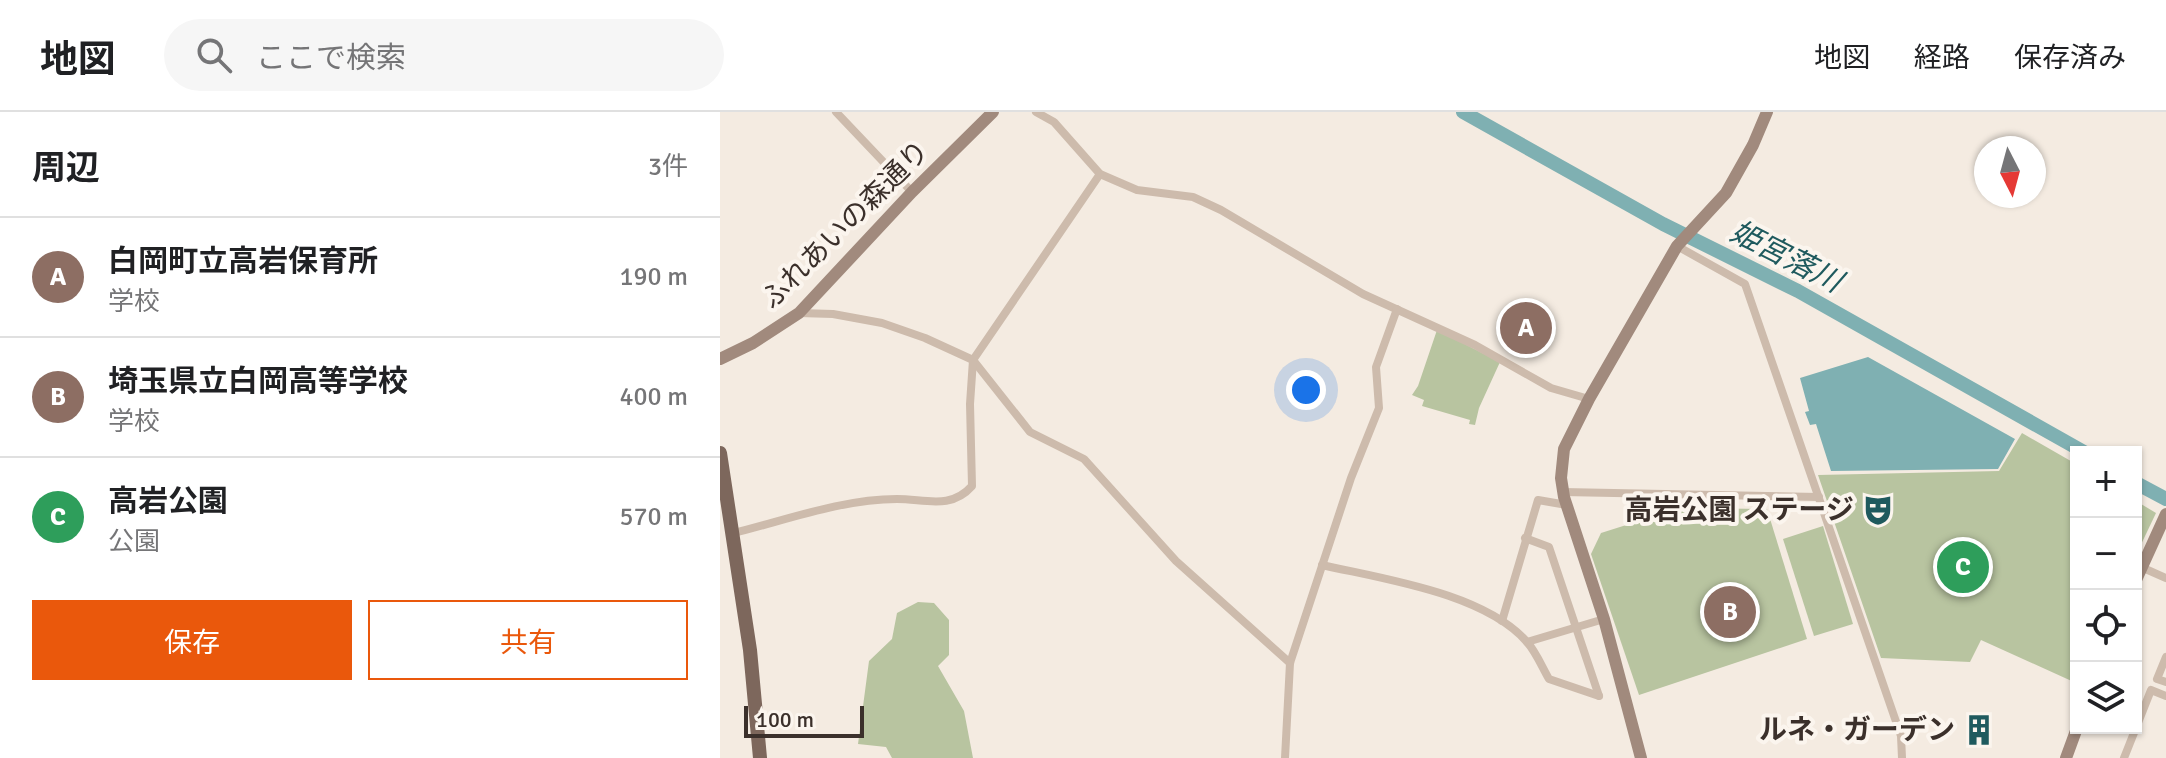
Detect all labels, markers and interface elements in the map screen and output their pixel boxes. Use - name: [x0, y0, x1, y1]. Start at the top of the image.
- search box: [164, 19, 724, 91]
- icon: search: [192, 33, 236, 77]
- text: 地図: [40, 36, 116, 83]
- text: ここで検索: [256, 40, 406, 77]
- text: 地図: [1814, 41, 1870, 75]
- text: 経路: [1914, 41, 1970, 75]
- text: 保存済み: [2014, 41, 2126, 75]
- street label: ふれあいの森通り: [754, 134, 936, 316]
- north arrow: [1974, 136, 2046, 208]
- text: 周辺: [32, 147, 100, 189]
- text: 3件: [648, 151, 688, 183]
- water label: 姫宮落川: [1724, 213, 1851, 302]
- text: 白岡町立高岩保育所: [108, 243, 378, 280]
- text: A: [50, 261, 66, 293]
- text: 190 m: [619, 261, 688, 293]
- text: 学校: [108, 286, 160, 318]
- pin: A: [1500, 298, 1552, 358]
- text: 埼玉県立白岡高等学校: [108, 363, 408, 400]
- your location: [1286, 370, 1326, 410]
- text: B: [50, 381, 66, 413]
- text: 400 m: [619, 381, 688, 413]
- text: 学校: [108, 406, 160, 438]
- map controls: [2070, 446, 2142, 734]
- button: +: [2070, 446, 2142, 518]
- text: 高岩公園: [108, 483, 228, 520]
- place label: 高岩公園 ステージ: [1624, 493, 1854, 527]
- theatre icon: 高岩公園 ステージ: [1861, 493, 1895, 527]
- text: C: [50, 501, 66, 533]
- text: 570 m: [619, 501, 688, 533]
- button: −: [2070, 518, 2142, 590]
- text: 公園: [108, 526, 160, 558]
- pin: C: [1937, 537, 1989, 597]
- pin: B: [1704, 582, 1756, 642]
- button: locate: [2070, 590, 2142, 662]
- button: 保存: [32, 600, 352, 680]
- button: 共有: [368, 600, 688, 680]
- button: layers: [2070, 662, 2142, 734]
- scale bar: [744, 702, 864, 738]
- text: 100 m: [756, 706, 814, 733]
- place label: ルネ・ガーデン: [1759, 713, 1955, 747]
- building icon: ルネ・ガーデン: [1962, 713, 1996, 747]

